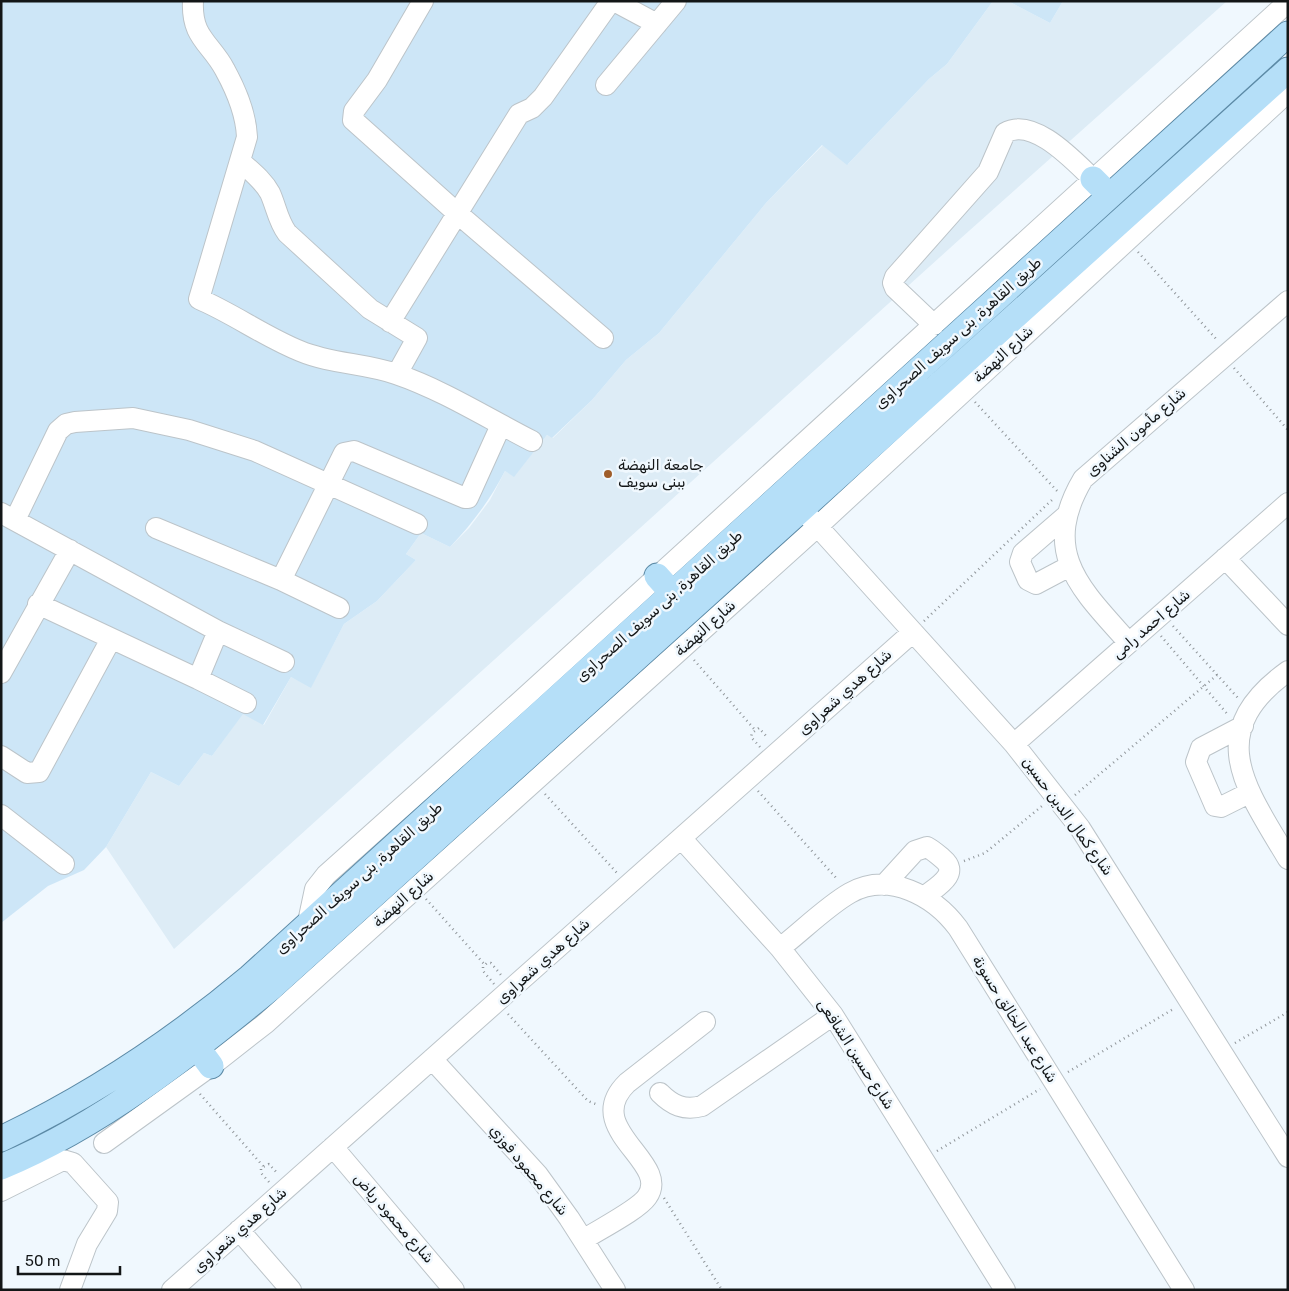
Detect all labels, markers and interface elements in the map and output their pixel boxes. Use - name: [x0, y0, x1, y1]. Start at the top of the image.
- street label: طريق القاهرة, بنى سويف الصحراوى: [871, 253, 1046, 413]
- street label: شارع النهضة: [969, 322, 1038, 388]
- street label: شارع مأمون الشناوى: [1083, 384, 1191, 482]
- place label: جامعة النهضة ببنى سويف: [618, 456, 704, 491]
- marker: جامعة النهضة ببنى سويف: [602, 468, 614, 480]
- street label: طريق القاهرة, بنى سويف الصحراوى: [572, 526, 747, 686]
- street label: شارع احمد رامى: [1108, 585, 1195, 664]
- street label: شارع النهضة: [671, 596, 740, 661]
- street label: شارع هدي شعراوى: [794, 645, 897, 740]
- street label: شارع كمال الدين حسين: [1017, 753, 1117, 880]
- street label: طريق القاهرة, بنى سويف الصحراوى: [272, 798, 447, 958]
- street label: شارع النهضة: [369, 867, 438, 932]
- street label: شارع هدي شعراوى: [492, 914, 595, 1009]
- street label: شارع عبد الخالق حسونة: [967, 952, 1062, 1087]
- street label: شارع حسين الشافعى: [812, 995, 898, 1114]
- street label: شارع محمود فوزي: [484, 1121, 572, 1220]
- street label: شارع محمود رياض: [348, 1169, 438, 1268]
- street label: شارع هدي شعراوى: [189, 1183, 292, 1278]
- scale bar: [18, 1244, 120, 1276]
- text: 50 m: [25, 1252, 60, 1270]

